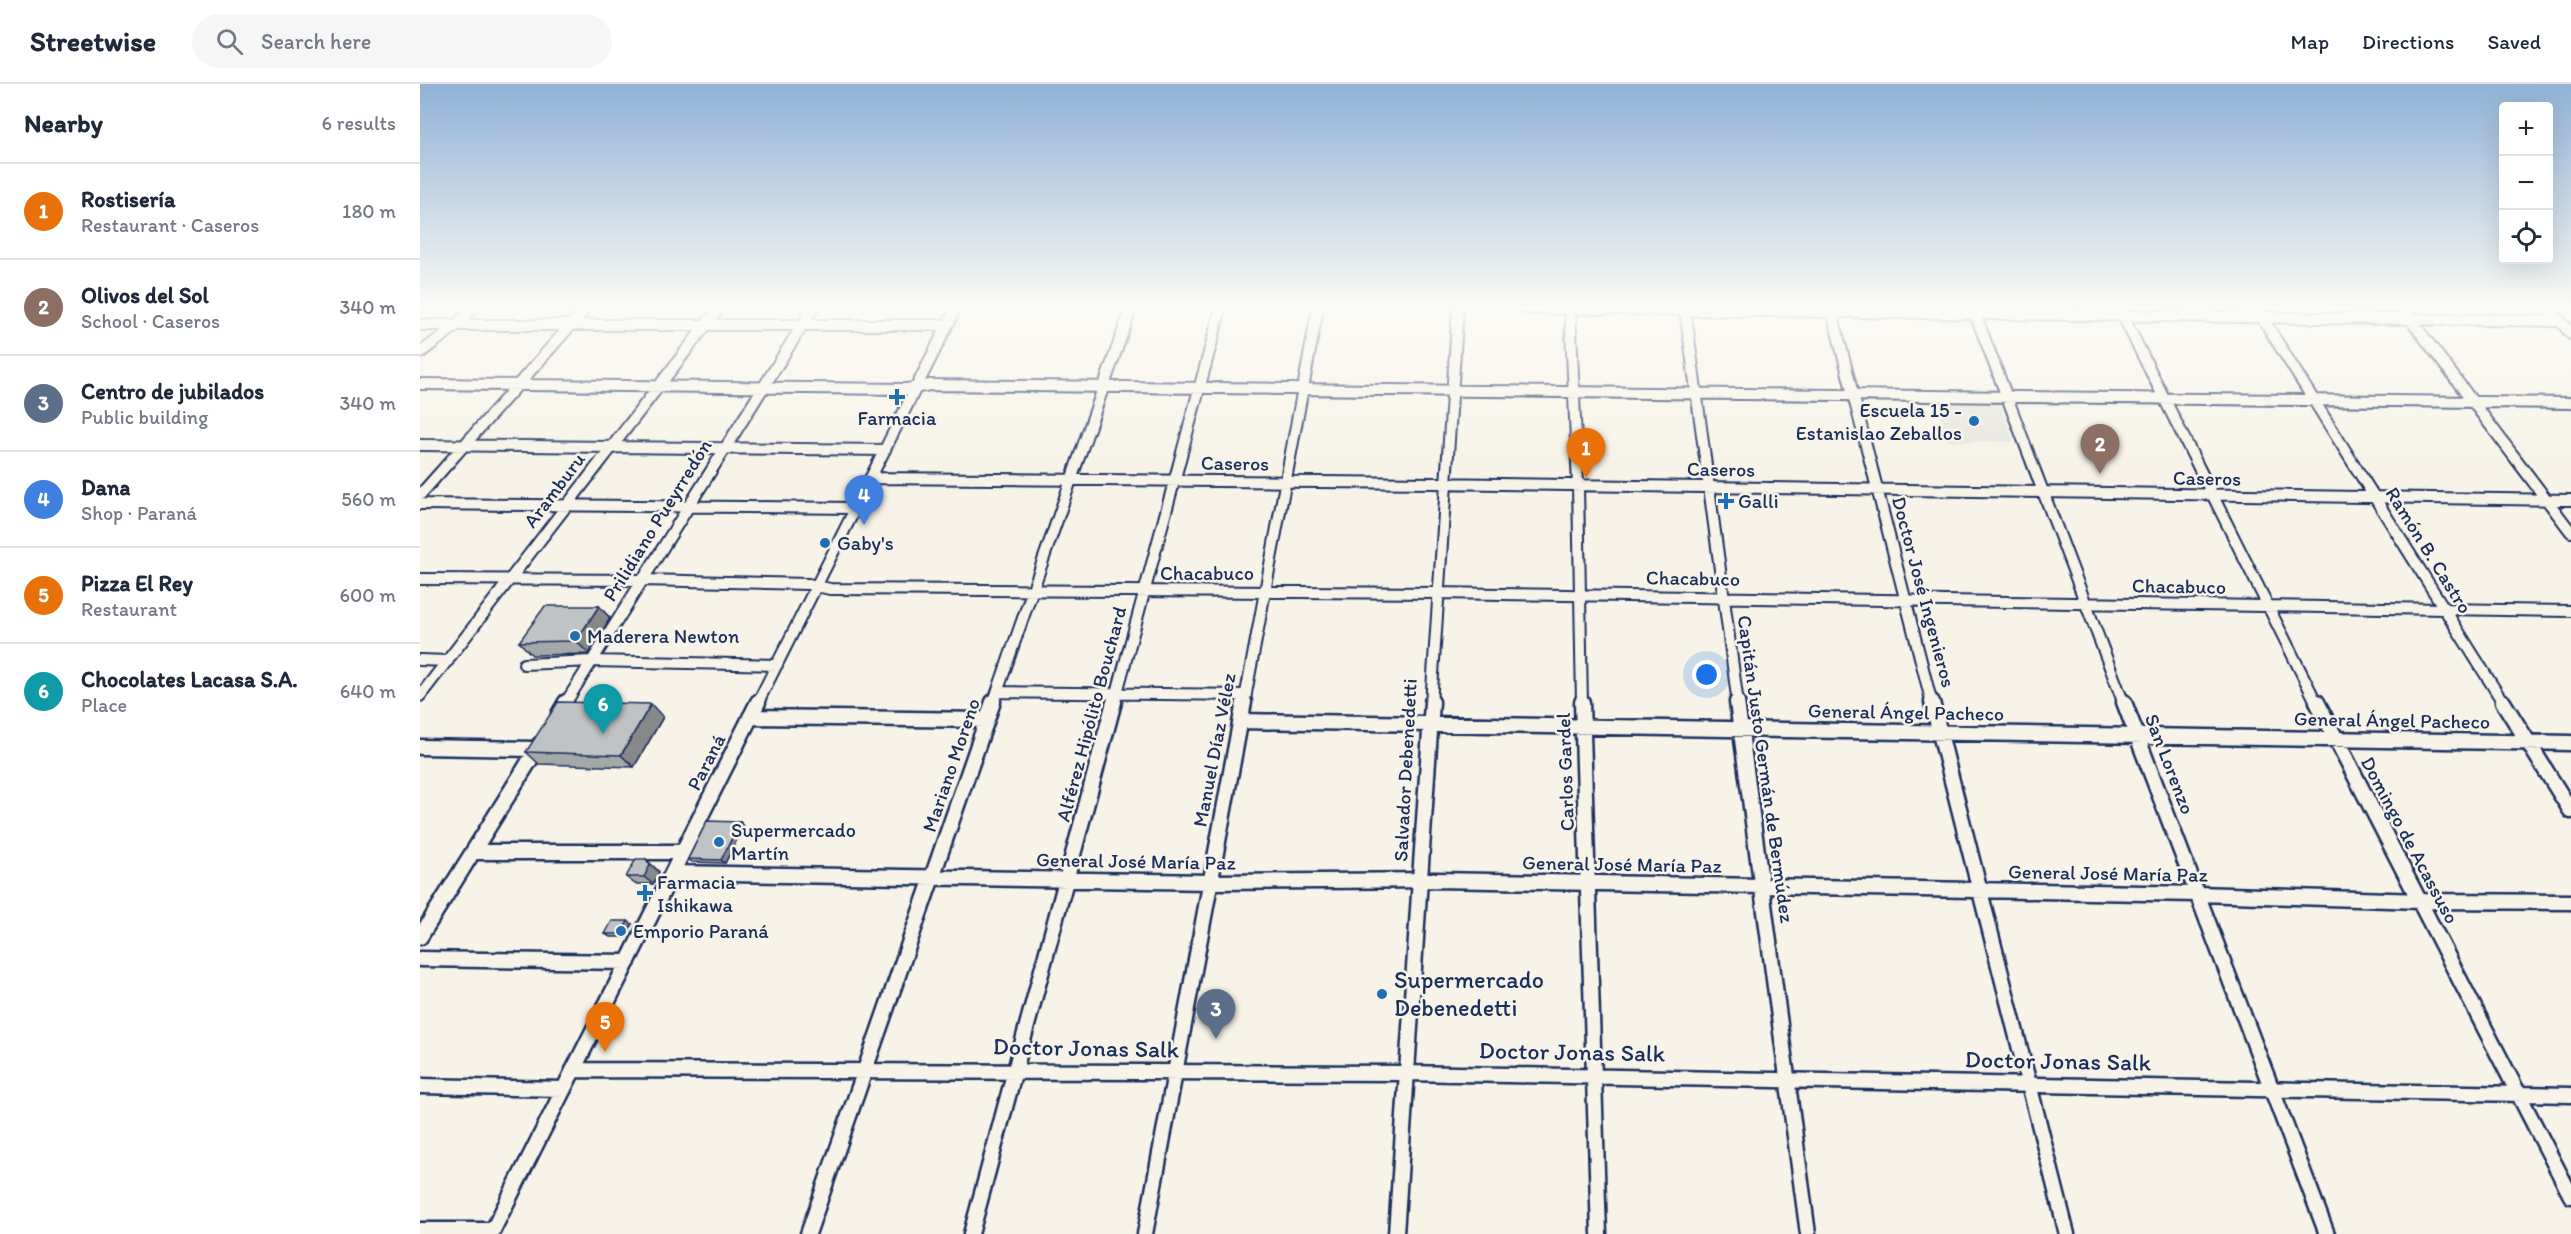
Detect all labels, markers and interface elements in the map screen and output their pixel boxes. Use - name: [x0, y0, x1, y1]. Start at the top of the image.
- search box: [192, 14, 612, 68]
- text: Streetwise: [30, 24, 156, 58]
- icon: search: [213, 25, 246, 58]
- text: Search here: [261, 28, 371, 55]
- text: Map: [2291, 29, 2329, 54]
- text: Directions: [2362, 29, 2454, 54]
- text: Saved: [2487, 29, 2541, 54]
- map controls: [2499, 102, 2553, 264]
- button: +: [2499, 102, 2553, 156]
- text: Nearby: [24, 107, 103, 139]
- text: 6 results: [322, 111, 396, 135]
- button: −: [2499, 156, 2553, 210]
- text: Rostisería: [81, 186, 175, 213]
- text: 1: [39, 199, 48, 223]
- text: 180 m: [342, 199, 396, 223]
- button: locate: [2499, 210, 2553, 264]
- text: Restaurant · Caseros: [81, 213, 259, 237]
- text: Olivos del Sol: [81, 282, 209, 309]
- text: 2: [38, 295, 49, 319]
- text: 340 m: [339, 295, 396, 319]
- text: School · Caseros: [81, 309, 220, 333]
- text: Centro de jubilados: [81, 378, 264, 405]
- marker: Farmacia: [890, 390, 904, 404]
- text: 3: [38, 391, 49, 415]
- text: 340 m: [339, 391, 396, 415]
- place label: Escuela 15 - Estanislao Zeballos: [1796, 398, 1962, 445]
- text: Public building: [81, 405, 208, 429]
- place label: Farmacia: [858, 406, 937, 430]
- marker: Escuela 15 - Estanislao Zeballos: [1967, 414, 1981, 428]
- pin: 2: [2080, 424, 2120, 474]
- pin: 1: [1566, 428, 1606, 478]
- street label: Prilidiano Pueyrredón: [597, 434, 717, 606]
- street label: Aramburu: [518, 448, 590, 532]
- street label: Caseros: [1201, 450, 1269, 476]
- street label: Caseros: [1687, 456, 1755, 482]
- street label: Caseros: [2173, 465, 2241, 491]
- text: Dana: [81, 474, 130, 501]
- pin: 4: [844, 476, 884, 525]
- street label: Ramón B. Castro: [2381, 482, 2477, 618]
- text: 4: [37, 487, 50, 511]
- text: 560 m: [341, 487, 396, 511]
- place label: Galli: [1738, 489, 1779, 513]
- marker: Galli: [1719, 494, 1733, 508]
- street label: Doctor José Ingenieros: [1887, 494, 1961, 690]
- text: Shop · Paraná: [81, 501, 197, 525]
- place label: Gaby's: [837, 531, 894, 555]
- marker: Gaby's: [818, 536, 832, 550]
- street label: Chacabuco: [1160, 561, 1254, 585]
- street label: Chacabuco: [1646, 565, 1740, 591]
- text: Pizza El Rey: [81, 570, 193, 597]
- street label: Chacabuco: [2132, 573, 2226, 599]
- text: 5: [38, 583, 49, 607]
- text: 600 m: [339, 583, 396, 607]
- text: Restaurant: [81, 597, 177, 621]
- street label: Alférez Hipólito Bouchard: [1051, 604, 1131, 824]
- street label: Capitán Justo Germán de Bermúdez: [1733, 614, 1800, 925]
- place label: Maderera Newton: [587, 624, 739, 648]
- marker: Maderera Newton: [568, 629, 582, 643]
- your location: [1692, 660, 1721, 689]
- text: Chocolates Lacasa S.A.: [81, 666, 298, 693]
- street label: Manuel Díaz Vélez: [1187, 671, 1241, 829]
- street label: Salvador Debenedetti: [1388, 678, 1422, 862]
- text: 6: [38, 679, 49, 703]
- text: 640 m: [340, 679, 396, 703]
- pin: 6: [584, 684, 622, 734]
- text: Place: [81, 693, 127, 717]
- street label: Mariano Moreno: [917, 695, 985, 835]
- street label: General Ángel Pacheco: [1808, 698, 2004, 726]
- street label: General Ángel Pacheco: [2294, 706, 2490, 734]
- street label: San Lorenzo: [2140, 710, 2200, 818]
- street label: Carlos Gardel: [1551, 712, 1579, 832]
- street label: Paraná: [682, 729, 731, 794]
- street label: Domingo de Acassuso: [2356, 752, 2464, 928]
- place label: Supermercado Martín: [731, 818, 856, 865]
- marker: Supermercado Martín: [712, 835, 726, 849]
- street label: General José María Paz: [1036, 847, 1237, 875]
- street label: General José María Paz: [1522, 850, 1723, 878]
- street label: General José María Paz: [2008, 859, 2209, 887]
- place label: Farmacia Ishikawa: [657, 870, 736, 917]
- marker: Farmacia Ishikawa: [638, 886, 652, 900]
- place label: Emporio Paraná: [633, 919, 769, 943]
- marker: Emporio Paraná: [614, 924, 628, 938]
- place label: Supermercado Debenedetti: [1394, 965, 1544, 1022]
- marker: Supermercado Debenedetti: [1375, 987, 1389, 1001]
- pin: 3: [1196, 990, 1236, 1039]
- pin: 5: [586, 1002, 624, 1052]
- street label: Doctor Jonas Salk: [993, 1031, 1180, 1064]
- street label: Doctor Jonas Salk: [1479, 1035, 1666, 1068]
- street label: Doctor Jonas Salk: [1965, 1044, 2152, 1077]

